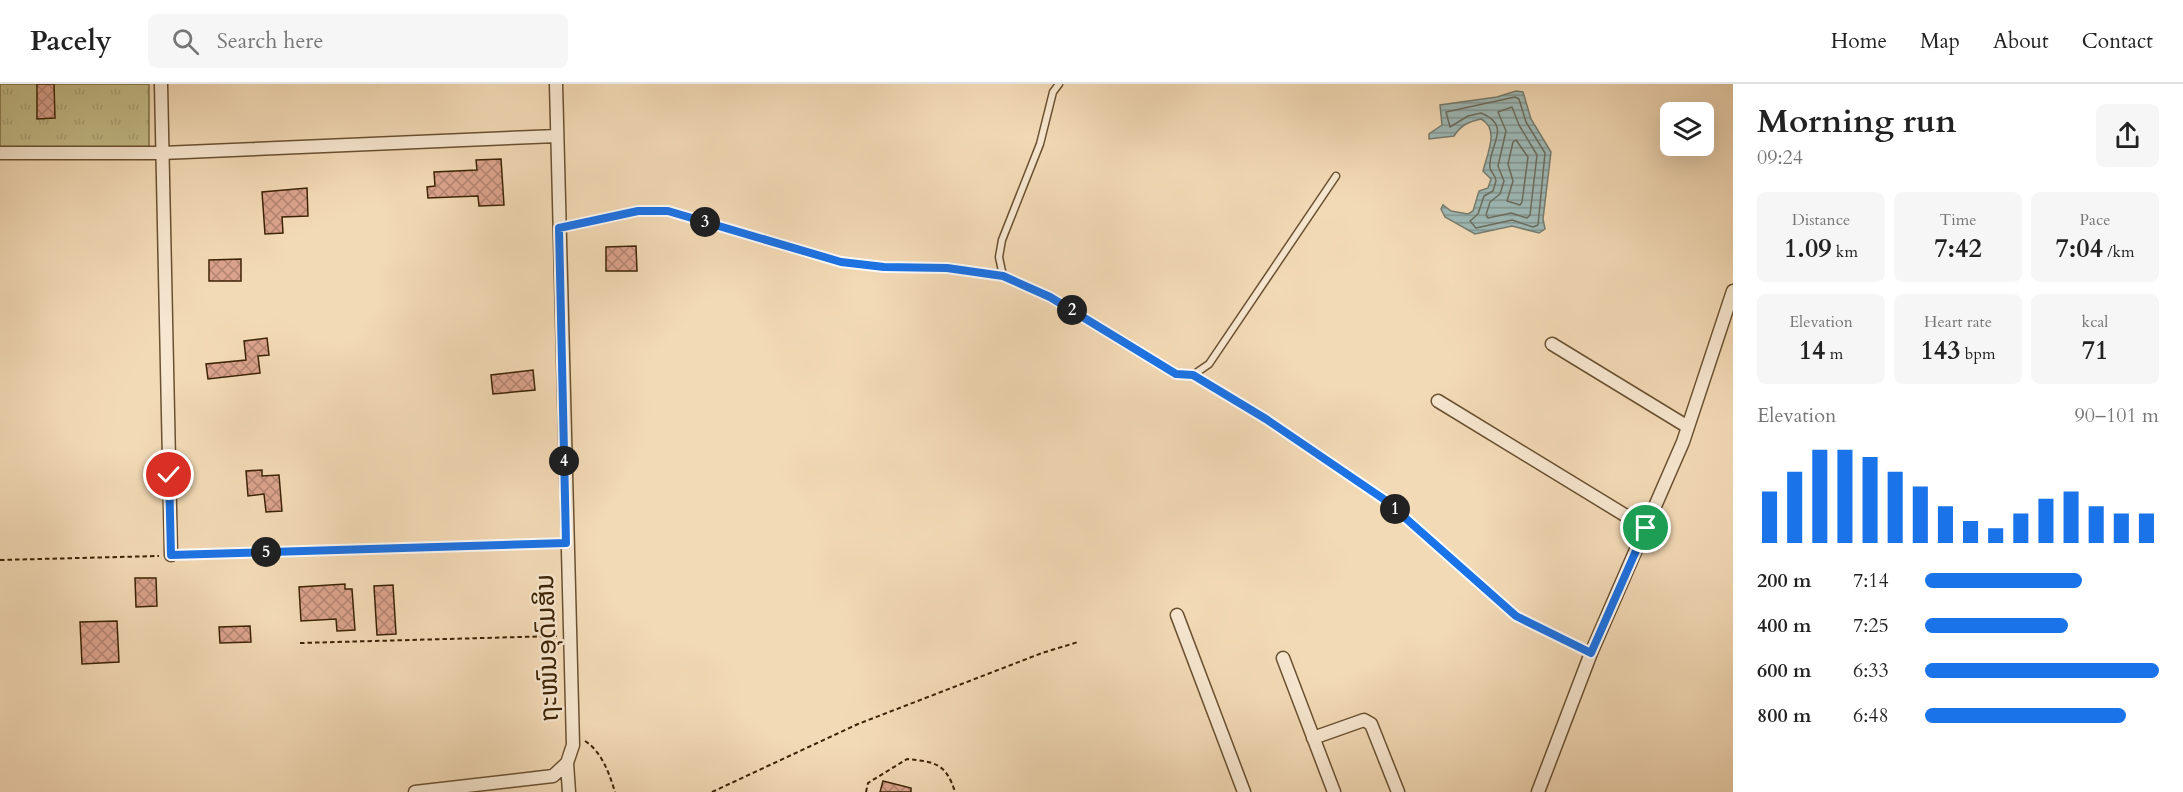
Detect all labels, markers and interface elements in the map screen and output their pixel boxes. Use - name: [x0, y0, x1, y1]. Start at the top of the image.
- search box: [148, 14, 568, 68]
- text: Pacely: [30, 22, 112, 60]
- icon: search: [169, 25, 202, 58]
- text: Search here: [217, 26, 323, 56]
- text: Home: [1831, 27, 1887, 56]
- text: Map: [1920, 27, 1960, 56]
- text: About: [1993, 27, 2049, 56]
- text: Contact: [2082, 27, 2153, 56]
- text: Morning run: [1757, 99, 1957, 144]
- map controls: [1660, 102, 1714, 156]
- button: layers: [1660, 102, 1714, 156]
- button: share: [2096, 104, 2159, 167]
- text: 09:24: [1757, 144, 1803, 171]
- pin: 3: [690, 207, 720, 237]
- text: Distance: [1792, 209, 1850, 231]
- text: Time: [1939, 209, 1977, 231]
- text: Pace: [2080, 209, 2110, 231]
- text: 3: [701, 211, 709, 233]
- text: 1.09: [1784, 231, 1832, 266]
- text: 7:42: [1934, 231, 1982, 266]
- text: 7:04: [2055, 231, 2103, 266]
- text: km: [1832, 241, 1858, 263]
- text: /km: [2103, 241, 2135, 263]
- pin: 2: [1057, 295, 1087, 325]
- text: 2: [1068, 299, 1076, 321]
- text: Elevation: [1789, 311, 1853, 333]
- text: Heart rate: [1924, 311, 1992, 333]
- text: kcal: [2082, 311, 2108, 333]
- text: 14: [1799, 333, 1825, 368]
- text: 143: [1921, 333, 1961, 368]
- text: 71: [2082, 333, 2108, 368]
- text: m: [1825, 343, 1843, 365]
- text: bpm: [1961, 343, 1995, 365]
- text: Elevation: [1757, 402, 1836, 429]
- text: 90–101 m: [2074, 402, 2159, 429]
- pin: 4: [549, 446, 579, 476]
- pin: [143, 449, 194, 500]
- text: 4: [560, 450, 568, 472]
- icon: check: [152, 458, 185, 491]
- pin: 1: [1380, 494, 1410, 524]
- text: 1: [1391, 498, 1399, 520]
- pin: [1620, 502, 1671, 553]
- icon: arrive: [1629, 511, 1662, 544]
- pin: 5: [251, 537, 281, 567]
- text: 5: [262, 541, 270, 563]
- text: 200 m: [1757, 567, 1812, 594]
- text: 7:14: [1853, 567, 1889, 594]
- street label: ຖະໜົນອຸດົມສິນ: [527, 573, 567, 723]
- text: 400 m: [1757, 612, 1812, 639]
- text: 7:25: [1853, 612, 1889, 639]
- text: 600 m: [1757, 657, 1812, 684]
- text: 6:33: [1853, 657, 1889, 684]
- text: 800 m: [1757, 702, 1812, 729]
- text: 6:48: [1853, 702, 1889, 729]

